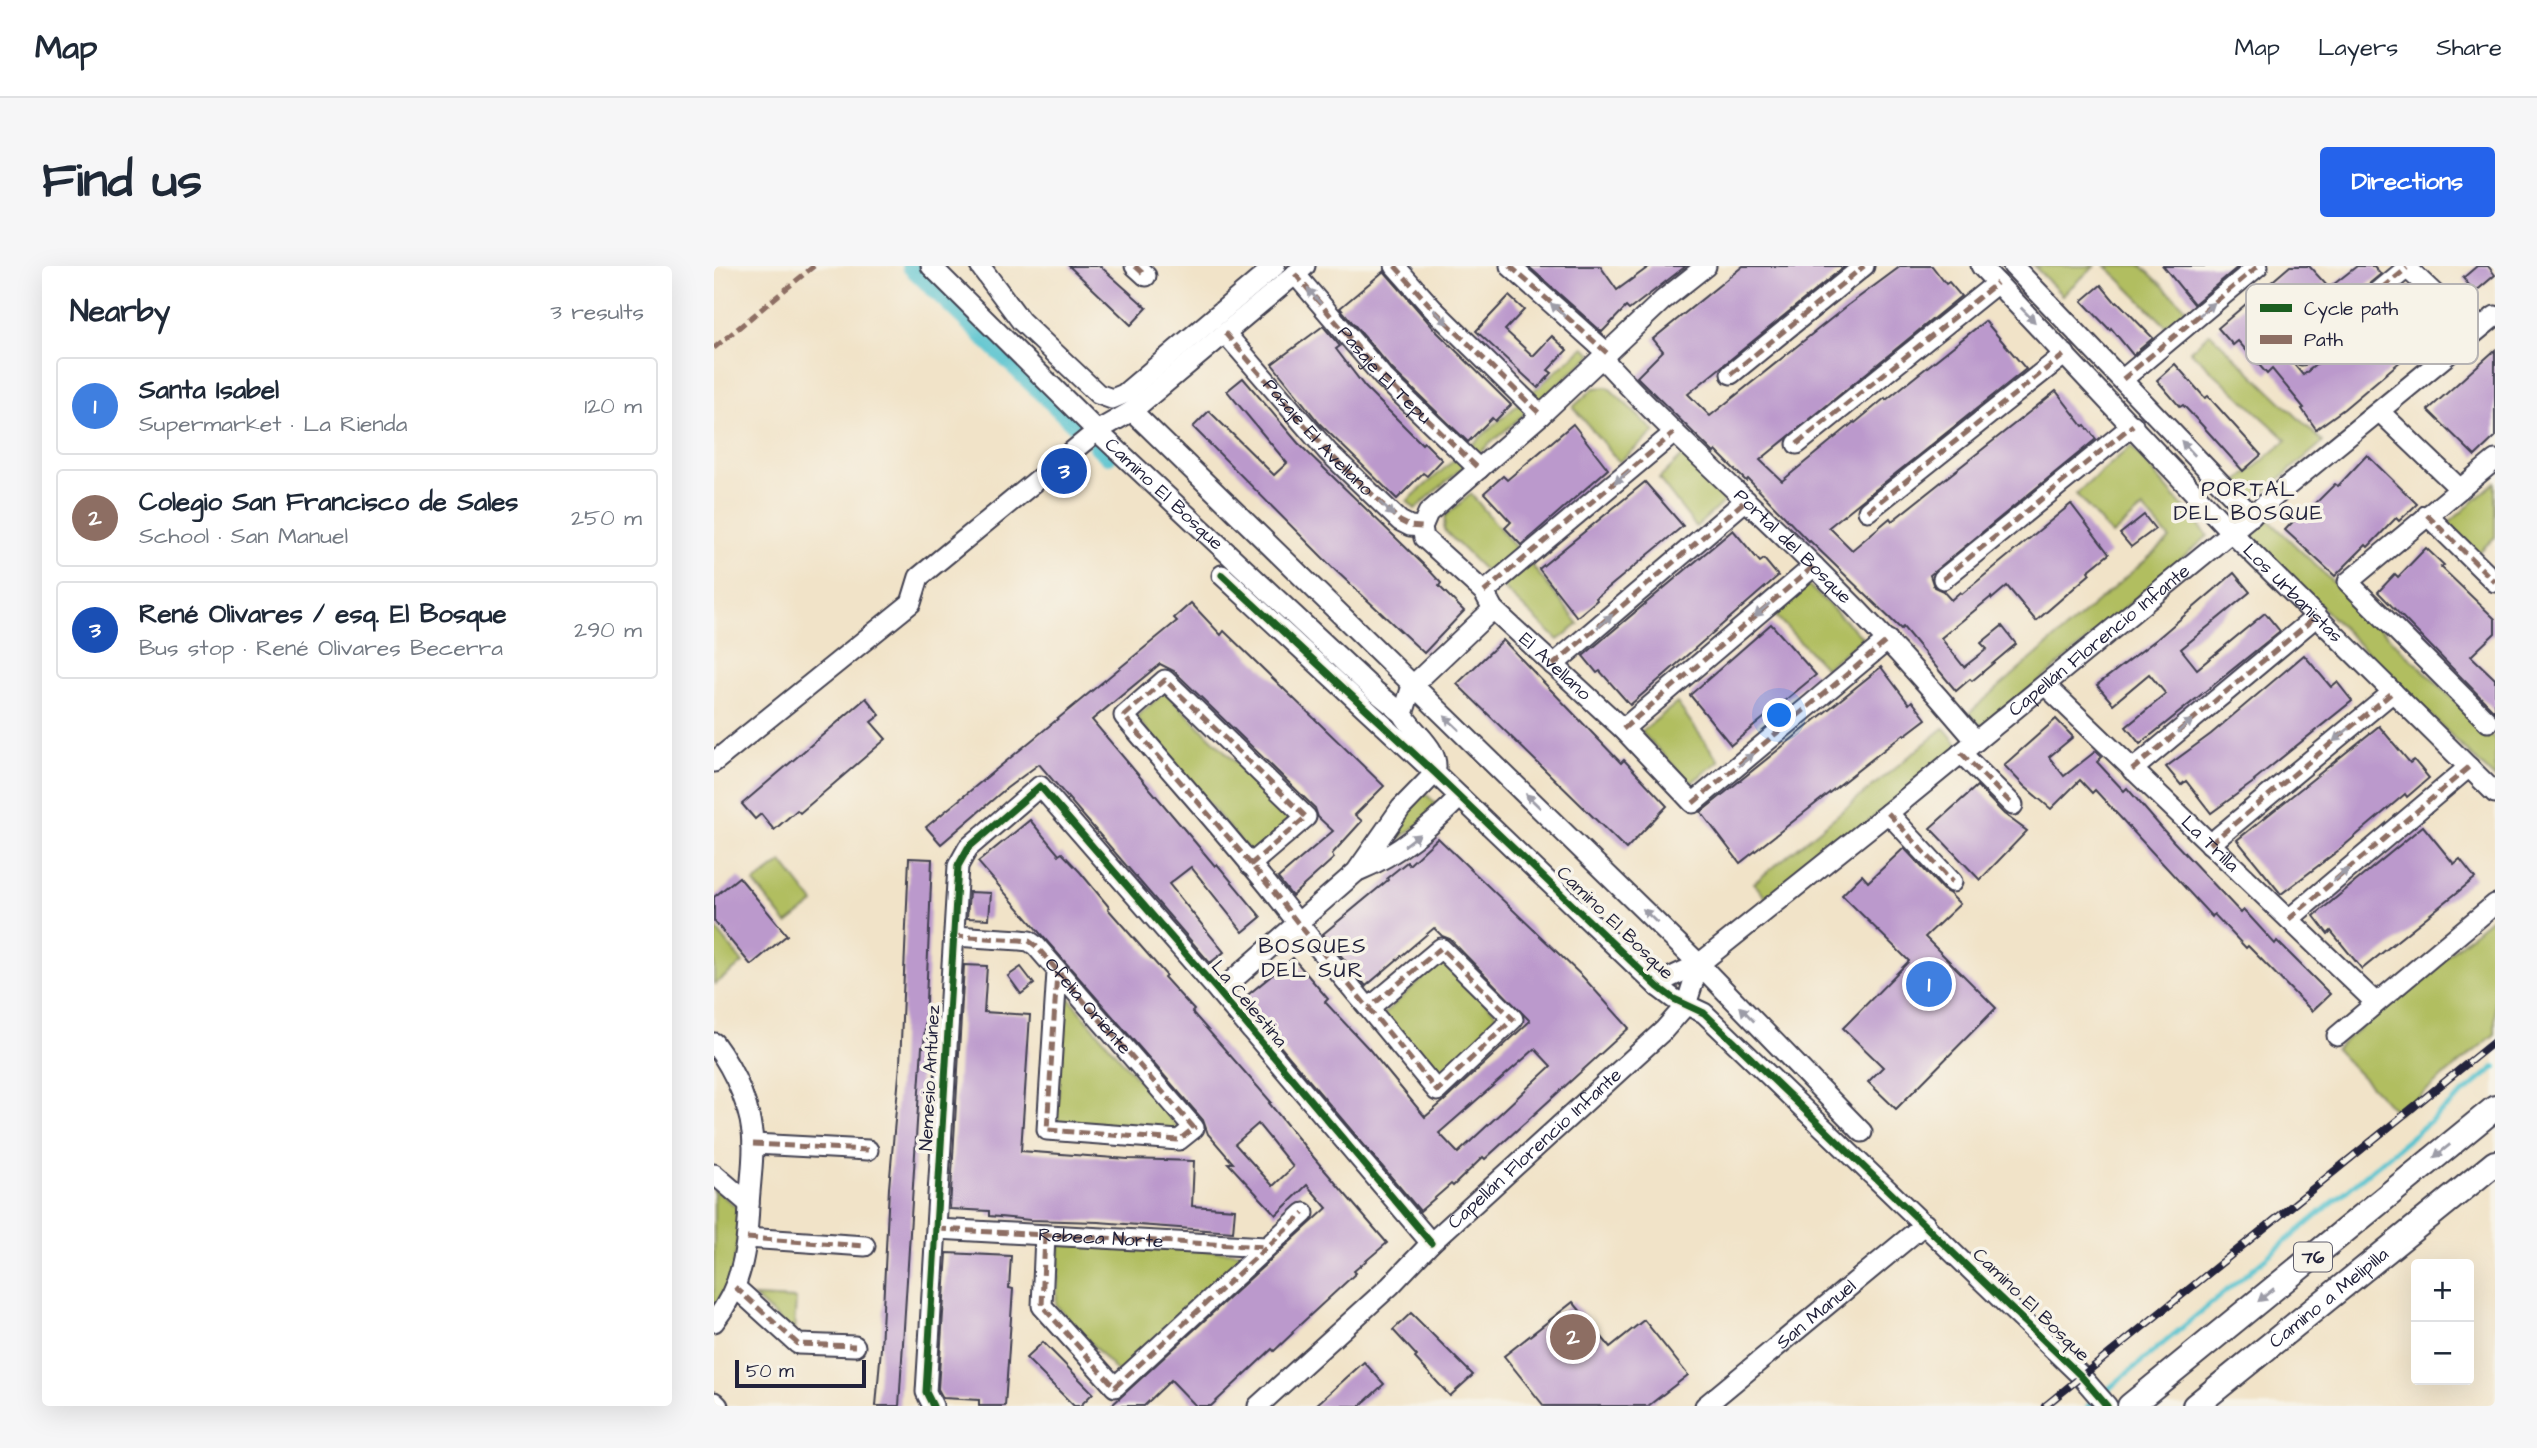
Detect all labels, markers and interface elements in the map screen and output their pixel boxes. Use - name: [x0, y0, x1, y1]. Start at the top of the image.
- text: Map: [35, 25, 97, 71]
- text: Map: [2235, 31, 2280, 65]
- text: Layers: [2318, 31, 2398, 65]
- text: Share: [2436, 31, 2502, 65]
- button: Directions: [2320, 147, 2495, 217]
- text: Find us: [42, 148, 202, 216]
- legend: [2246, 284, 2478, 364]
- one-way arrow: [1306, 287, 1322, 305]
- text: Nearby: [70, 291, 170, 333]
- text: 3 results: [550, 296, 644, 328]
- text: Cycle path: [2304, 296, 2399, 324]
- one-way arrow: [2198, 301, 2216, 316]
- one-way arrow: [1549, 303, 1566, 319]
- one-way arrow: [2020, 307, 2037, 324]
- one-way arrow: [1433, 309, 1449, 325]
- street label: Pasaje El Tepu: [1331, 320, 1438, 430]
- text: Path: [2304, 327, 2343, 354]
- text: Santa Isabel: [139, 372, 279, 408]
- street label: Pasaje El Avellano: [1257, 372, 1380, 503]
- text: 1: [94, 390, 96, 422]
- text: 120 m: [584, 390, 642, 422]
- text: Supermarket · La Rienda: [139, 408, 407, 440]
- street label: Camino El Bosque: [1099, 431, 1230, 556]
- one-way arrow: [2181, 440, 2197, 457]
- pin: 3: [1041, 445, 1087, 497]
- one-way arrow: [1613, 469, 1631, 484]
- district label: PORTAL DEL BOSQUE: [2174, 475, 2324, 528]
- street label: Portal del Bosque: [1728, 482, 1858, 610]
- text: Colegio San Francisco de Sales: [139, 484, 518, 520]
- one-way arrow: [1379, 500, 1396, 517]
- text: 2: [88, 502, 102, 534]
- text: 250 m: [571, 502, 642, 534]
- text: School · San Manuel: [139, 520, 348, 552]
- street label: Los Urbanistas: [2237, 537, 2349, 649]
- street label: Capellán Florencio Infante: [2002, 558, 2196, 723]
- text: René Olivares / esq. El Bosque: [139, 596, 507, 632]
- one-way arrow: [1753, 602, 1771, 618]
- one-way arrow: [1596, 613, 1614, 628]
- text: 3: [89, 614, 101, 646]
- text: 290 m: [574, 614, 642, 646]
- street label: El Avellano: [1513, 626, 1598, 707]
- text: Bus stop · René Olivares Becerra: [139, 632, 503, 664]
- your location: [1762, 698, 1796, 732]
- one-way arrow: [1443, 715, 1461, 731]
- one-way arrow: [2176, 719, 2193, 734]
- one-way arrow: [2332, 728, 2350, 743]
- one-way arrow: [1736, 752, 1754, 767]
- one-way arrow: [1525, 794, 1542, 810]
- street label: La Trilla: [2175, 809, 2245, 878]
- one-way arrow: [1402, 833, 1421, 847]
- street label: Camino El Bosque: [1550, 860, 1680, 986]
- one-way arrow: [2332, 867, 2350, 883]
- one-way arrow: [1643, 908, 1659, 925]
- district label: BOSQUES DEL SUR: [1258, 932, 1368, 985]
- street label: Ofelia Oriente: [1038, 951, 1138, 1060]
- street label: La Celestina: [1204, 954, 1294, 1054]
- pin: 1: [1906, 958, 1952, 1010]
- street label: Nemesio Antúnez: [913, 1004, 947, 1152]
- one-way arrow: [1740, 1006, 1756, 1023]
- street label: Capellán Florencio Infante: [1441, 1062, 1628, 1235]
- one-way arrow: [2434, 1143, 2451, 1158]
- street label: Rebeca Norte: [1038, 1221, 1164, 1255]
- street label: Camino a Melipilla: [2263, 1241, 2394, 1354]
- street label: Camino El Bosque: [1966, 1242, 2096, 1368]
- road number: 76: [2294, 1242, 2332, 1272]
- map controls: [2411, 1259, 2474, 1385]
- button: +: [2411, 1259, 2474, 1322]
- street label: San Manuel: [1770, 1273, 1862, 1355]
- one-way arrow: [2258, 1287, 2275, 1302]
- pin: 2: [1550, 1311, 1596, 1363]
- button: −: [2411, 1322, 2474, 1385]
- scale bar: [735, 1357, 866, 1389]
- text: 50 m: [746, 1358, 794, 1385]

